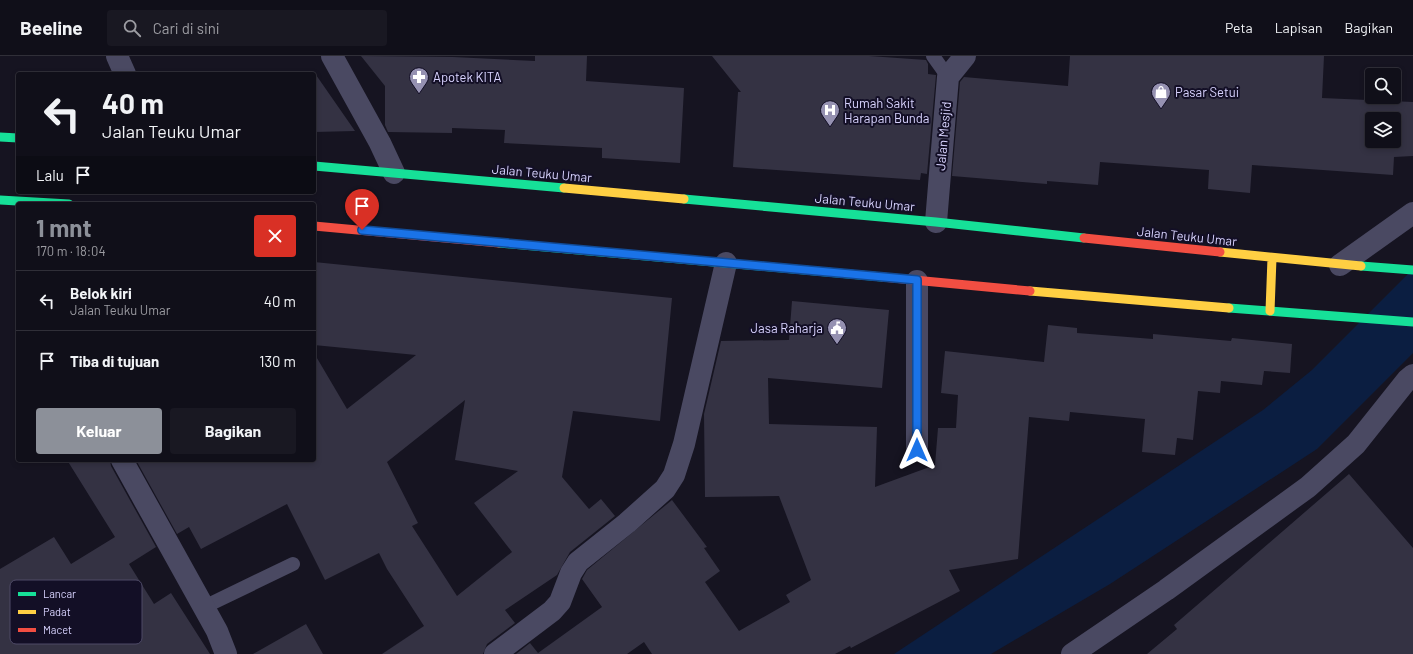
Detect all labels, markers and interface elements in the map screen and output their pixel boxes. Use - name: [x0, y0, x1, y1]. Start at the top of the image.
- search box: [107, 10, 387, 46]
- text: Beeline: [20, 16, 83, 39]
- icon: search: [121, 17, 143, 39]
- text: Cari di sini: [153, 19, 220, 37]
- text: Peta: [1225, 19, 1253, 36]
- text: Lapisan: [1275, 19, 1323, 36]
- text: Bagikan: [1345, 19, 1393, 36]
- pharmacy icon: Apotek KITA: [408, 66, 430, 94]
- map controls: [1365, 68, 1401, 148]
- button: search: [1365, 68, 1401, 104]
- place label: Apotek KITA: [433, 69, 502, 85]
- shop icon: Pasar Setui: [1150, 81, 1172, 109]
- place label: Pasar Setui: [1175, 84, 1239, 100]
- text: 40 m: [102, 86, 164, 120]
- icon: left: [36, 88, 88, 140]
- place label: Rumah Sakit Harapan Bunda: [844, 95, 930, 126]
- hospital icon: Rumah Sakit Harapan Bunda: [819, 99, 841, 127]
- street label: Jalan Mesjid: [932, 101, 954, 171]
- button: layers: [1365, 112, 1401, 148]
- text: Jalan Teuku Umar: [102, 120, 241, 142]
- street label: Jalan Teuku Umar: [491, 161, 593, 185]
- icon: arrive: [72, 164, 94, 186]
- text: Lalu: [36, 166, 64, 184]
- pin: [345, 189, 379, 230]
- street label: Jalan Teuku Umar: [814, 190, 916, 214]
- icon: arrive: [351, 195, 373, 217]
- text: 1 mnt: [36, 213, 92, 242]
- button: close: [254, 215, 296, 257]
- street label: Jalan Teuku Umar: [1136, 223, 1238, 249]
- text: 170 m · 18:04: [36, 243, 106, 259]
- text: Belok kiri: [70, 284, 132, 302]
- icon: left: [36, 290, 58, 312]
- text: 40 m: [264, 292, 296, 310]
- text: Jalan Teuku Umar: [70, 302, 170, 318]
- public building icon: Jasa Raharja: [826, 317, 848, 345]
- place label: Jasa Raharja: [751, 320, 823, 336]
- icon: arrive: [36, 350, 58, 372]
- text: Tiba di tujuan: [70, 352, 159, 370]
- text: 130 m: [259, 352, 296, 370]
- button: Keluar: [36, 408, 162, 454]
- button: Bagikan: [170, 408, 296, 454]
- position arrow: [896, 429, 938, 471]
- legend: [10, 580, 142, 644]
- text: Lancar: [43, 587, 76, 600]
- text: Padat: [43, 605, 71, 618]
- text: Macet: [43, 623, 72, 636]

